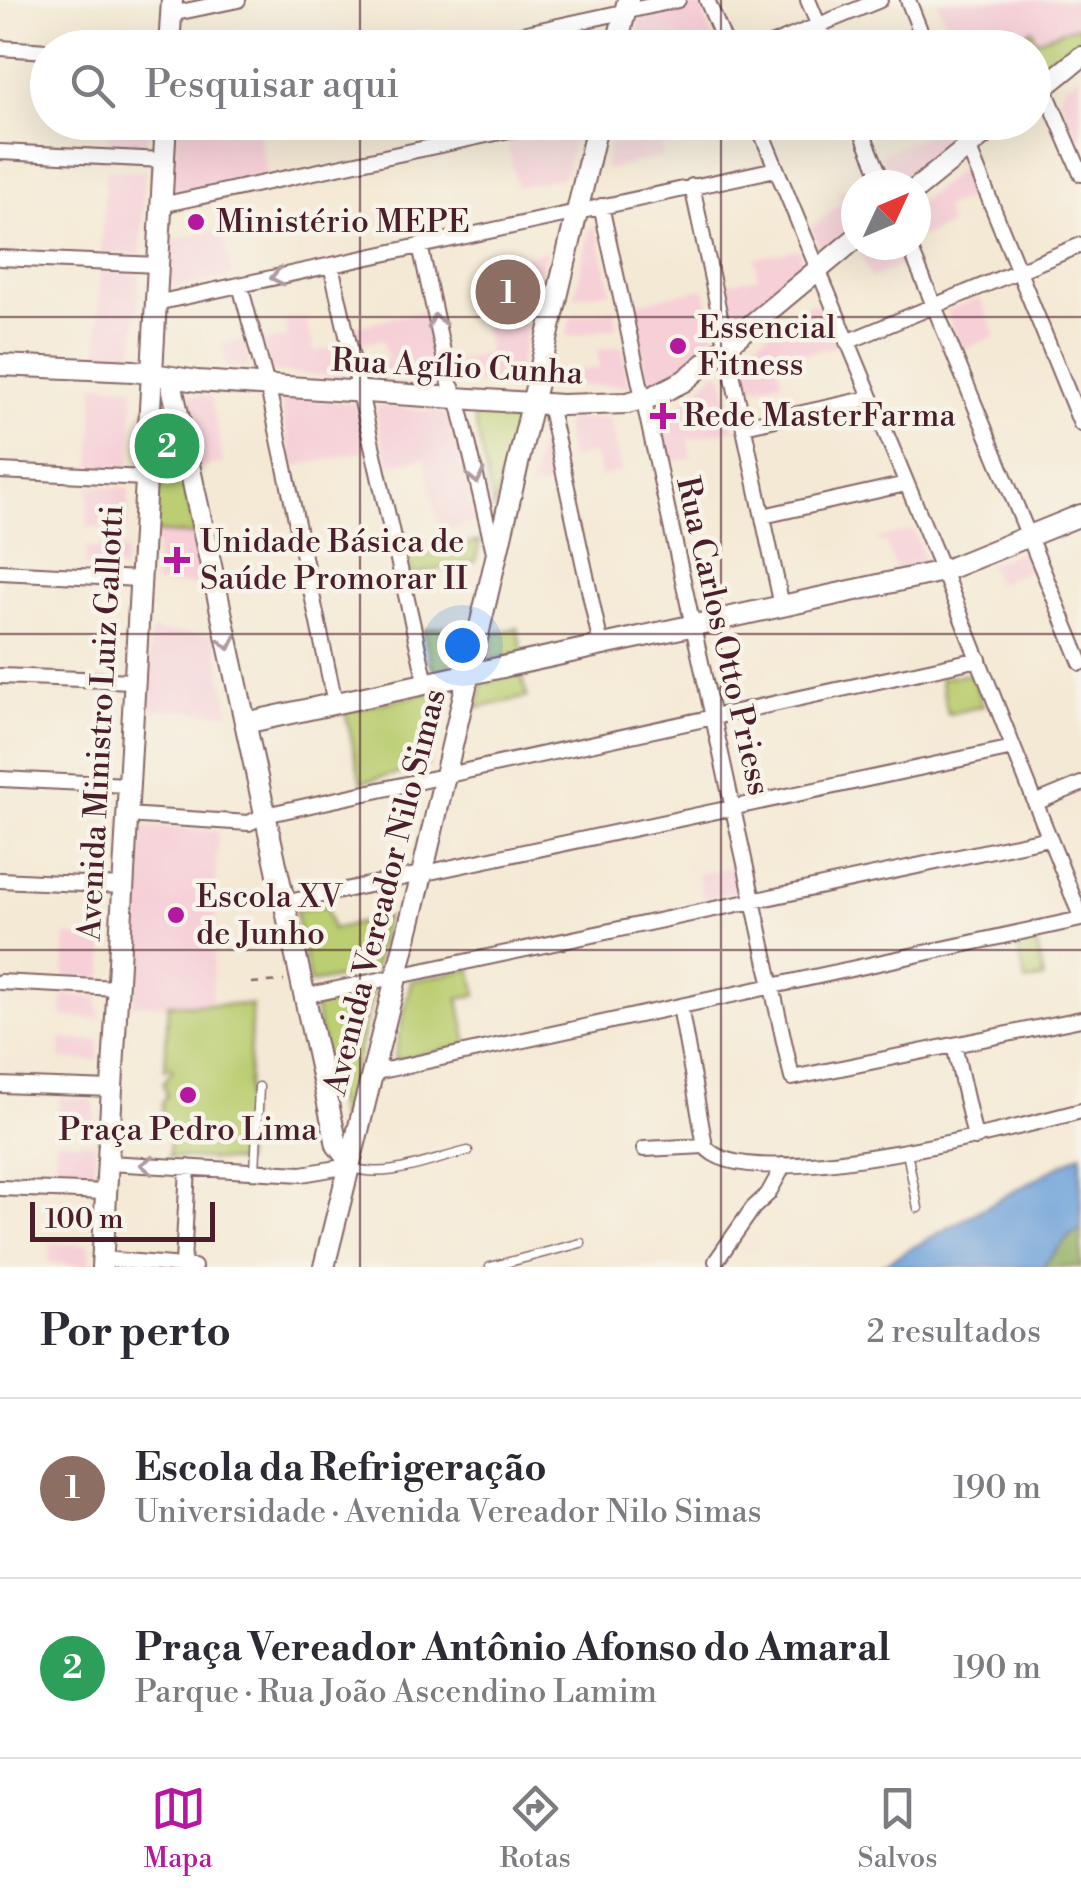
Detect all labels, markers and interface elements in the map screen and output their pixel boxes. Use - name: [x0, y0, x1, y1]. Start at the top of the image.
- search box: [30, 30, 1051, 140]
- icon: search: [65, 58, 120, 113]
- text: Pesquisar aqui: [145, 62, 399, 109]
- north arrow: [841, 170, 931, 260]
- place label: Ministério MEPE: [216, 202, 470, 242]
- marker: Ministério MEPE: [185, 211, 207, 233]
- pin: 1: [476, 254, 540, 330]
- one-way arrow: [269, 265, 286, 286]
- place label: Essencial Fitness: [698, 308, 836, 385]
- one-way arrow: [427, 313, 448, 330]
- marker: Essencial Fitness: [667, 335, 689, 357]
- street label: Rua Agílio Cunha: [330, 340, 585, 394]
- place label: Rede MasterFarma: [683, 396, 956, 436]
- marker: Rede MasterFarma: [652, 405, 674, 427]
- pin: 2: [134, 408, 200, 484]
- one-way arrow: [464, 468, 485, 485]
- street label: Rua Carlos Otto Priess: [667, 473, 779, 799]
- street label: Avenida Ministro Luiz Gallotti: [70, 504, 132, 943]
- place label: Unidade Básica de Saúde Promorar II: [200, 522, 468, 599]
- marker: Unidade Básica de Saúde Promorar II: [164, 547, 190, 573]
- your location: [437, 620, 488, 671]
- one-way arrow: [216, 634, 237, 651]
- street label: Avenida Vereador Nilo Simas: [315, 685, 455, 1100]
- place label: Escola XV de Junho: [196, 877, 344, 954]
- marker: Escola XV de Junho: [165, 904, 187, 926]
- marker: Praça Pedro Lima: [177, 1084, 199, 1106]
- place label: Praça Pedro Lima: [59, 1110, 318, 1150]
- one-way arrow: [139, 1155, 155, 1176]
- scale bar: [30, 1197, 215, 1242]
- text: 100 m: [45, 1202, 124, 1237]
- text: Por perto: [40, 1306, 231, 1359]
- text: 2 resultados: [867, 1312, 1041, 1352]
- text: Escola da Refrigeração: [135, 1445, 547, 1492]
- text: 1: [65, 1468, 80, 1508]
- text: 190 m: [953, 1468, 1041, 1508]
- text: Universidade · Avenida Vereador Nilo Simas: [135, 1492, 762, 1532]
- text: Praça Vereador Antônio Afonso do Amaral: [135, 1625, 890, 1672]
- text: 2: [62, 1648, 83, 1688]
- text: 190 m: [953, 1648, 1041, 1688]
- text: Parque · Rua João Ascendino Lamim: [135, 1672, 657, 1712]
- tab: Mapa: [143, 1781, 213, 1876]
- tab: Rotas: [499, 1781, 571, 1876]
- tab: Salvos: [858, 1781, 938, 1876]

